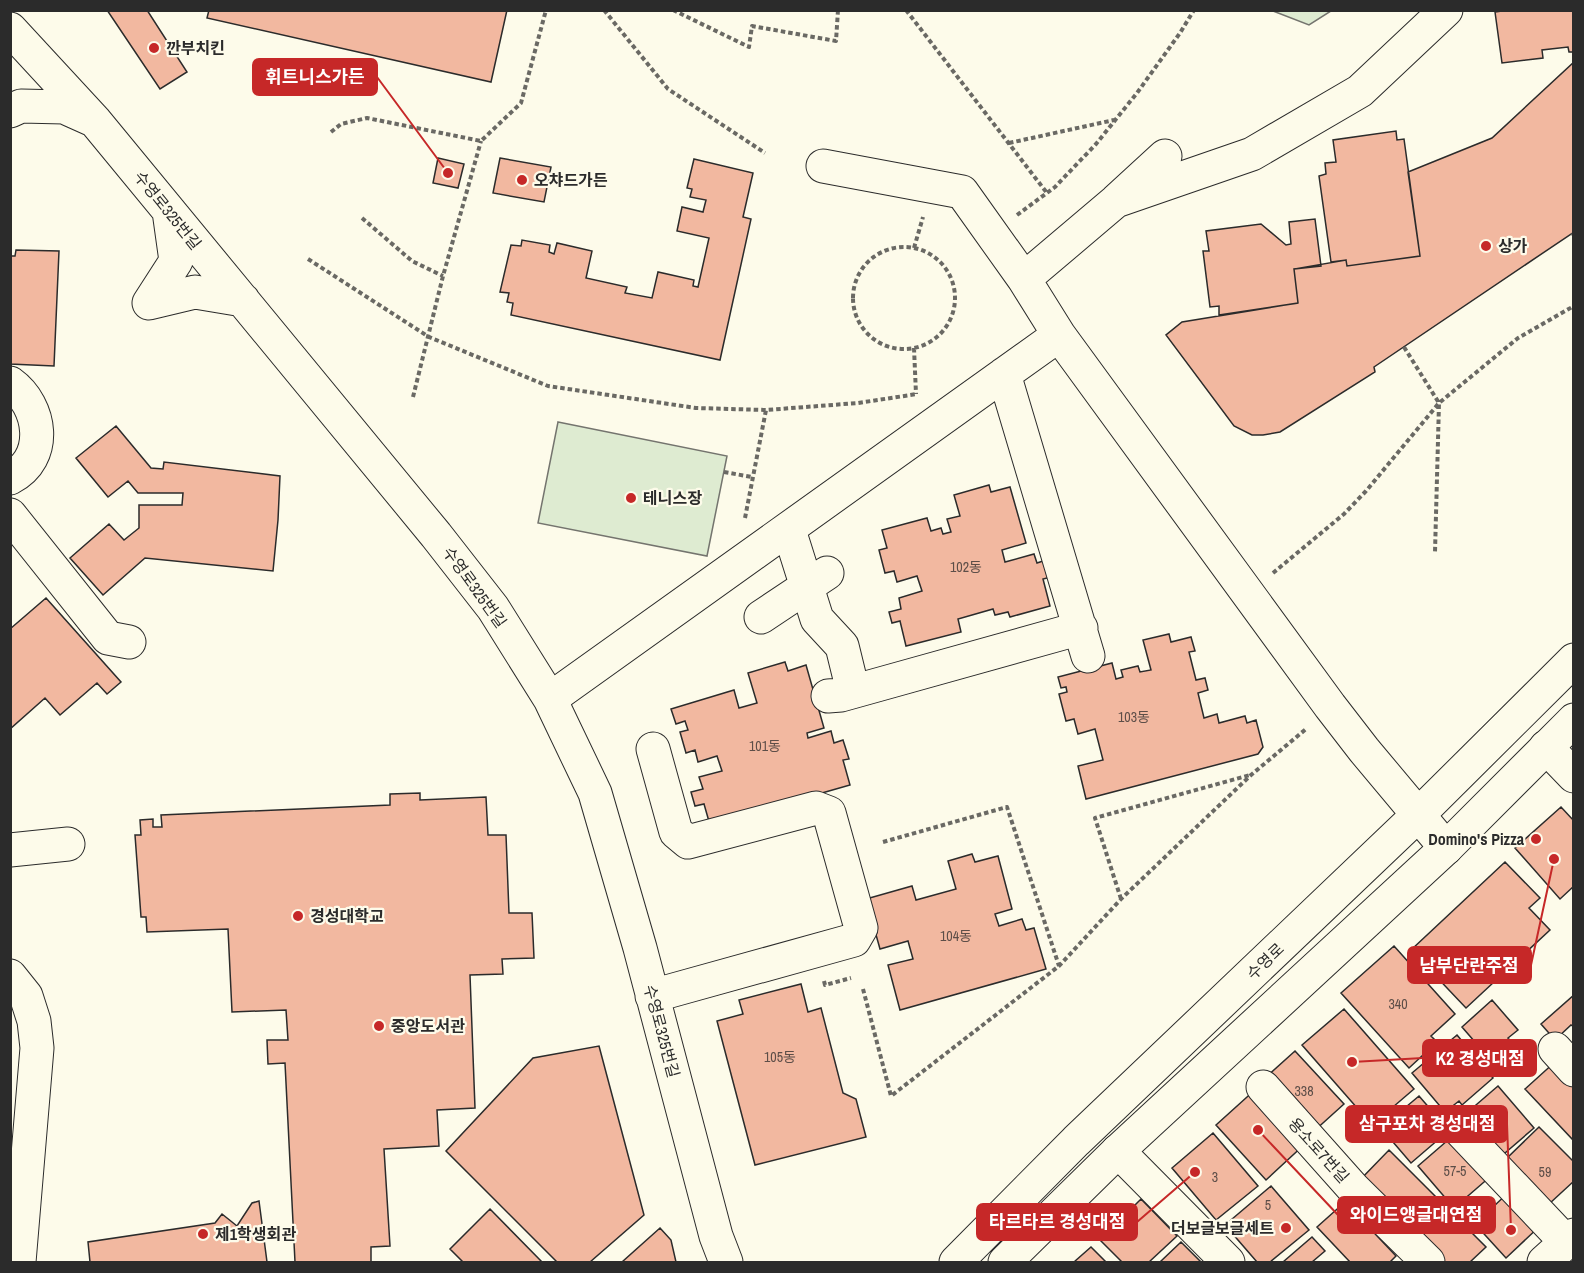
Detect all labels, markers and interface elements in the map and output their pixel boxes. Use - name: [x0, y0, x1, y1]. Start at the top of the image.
- place label: 깐부치킨: [166, 37, 225, 59]
- marker: 깐부치킨: [147, 41, 161, 55]
- callout: 휘트니스가든: [253, 59, 377, 95]
- text: 휘트니스가든: [265, 64, 365, 89]
- street label: 수영로325번길: [129, 166, 207, 254]
- place label: 오챠드가든: [534, 169, 608, 191]
- marker: 오챠드가든: [515, 173, 529, 187]
- place label: 상가: [1498, 235, 1528, 257]
- marker: 상가: [1479, 239, 1493, 253]
- place label: 테니스장: [643, 487, 702, 509]
- marker: 테니스장: [624, 491, 638, 505]
- street label: 수영로325번길: [438, 542, 512, 632]
- house number: 102동: [950, 558, 982, 576]
- house number: 103동: [1118, 708, 1150, 726]
- house number: 101동: [749, 737, 781, 755]
- place label: Domino's Pizza: [1428, 828, 1525, 850]
- marker: Domino's Pizza: [1529, 832, 1543, 846]
- place label: 경성대학교: [310, 905, 384, 927]
- marker: 경성대학교: [291, 909, 305, 923]
- house number: 104동: [940, 927, 972, 945]
- street label: 수영로: [1241, 938, 1289, 984]
- callout: 남부단란주점: [1408, 947, 1531, 983]
- text: 남부단란주점: [1419, 953, 1519, 978]
- street label: 수영로325번길: [639, 982, 685, 1080]
- house number: 340: [1388, 995, 1408, 1013]
- place label: 중앙도서관: [391, 1015, 465, 1037]
- marker: 중앙도서관: [372, 1019, 386, 1033]
- callout: K2 경성대점: [1423, 1040, 1536, 1076]
- text: K2 경성대점: [1435, 1046, 1525, 1071]
- house number: 105동: [764, 1048, 796, 1066]
- house number: 338: [1294, 1082, 1314, 1100]
- callout: 삼구포차 경성대점: [1346, 1106, 1507, 1142]
- text: 삼구포차 경성대점: [1359, 1111, 1495, 1136]
- street label: 용소로7번길: [1284, 1113, 1354, 1187]
- house number: 57-5: [1444, 1162, 1466, 1180]
- house number: 59: [1539, 1163, 1551, 1181]
- house number: 3: [1212, 1168, 1218, 1186]
- house number: 5: [1265, 1196, 1271, 1214]
- callout: 와이드앵글대연점: [1338, 1197, 1495, 1233]
- text: 와이드앵글대연점: [1350, 1202, 1482, 1227]
- callout: 타르타르 경성대점: [977, 1204, 1137, 1240]
- text: 타르타르 경성대점: [989, 1209, 1125, 1234]
- place label: 더보글보글세트: [1171, 1217, 1274, 1239]
- marker: 더보글보글세트: [1279, 1221, 1293, 1235]
- place label: 제1학생회관: [215, 1223, 296, 1245]
- marker: 제1학생회관: [196, 1227, 210, 1241]

